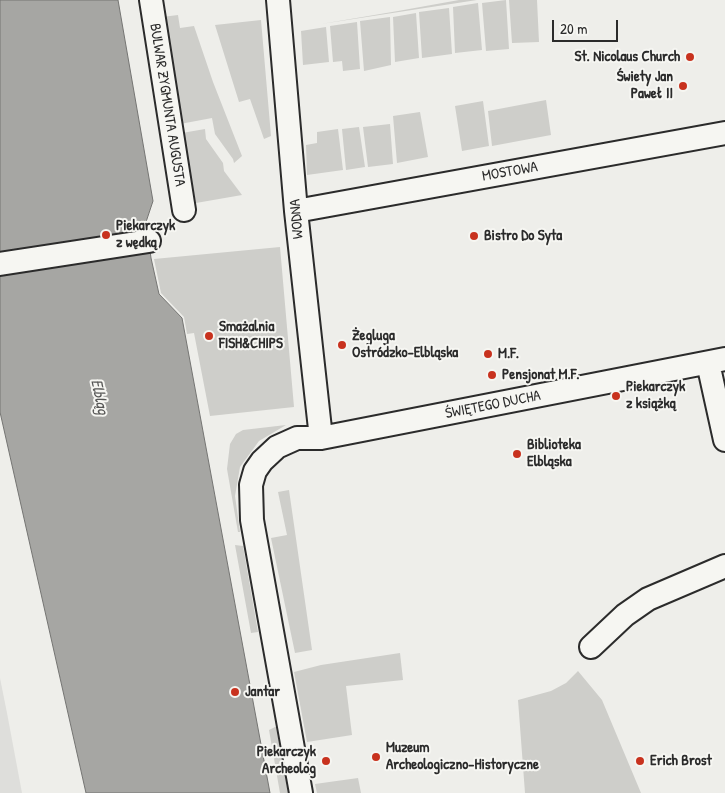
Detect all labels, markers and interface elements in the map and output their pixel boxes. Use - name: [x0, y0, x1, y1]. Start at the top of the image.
- scale bar: [555, 10, 621, 42]
- text: 20 m: [560, 18, 587, 39]
- street label: BULWAR ZYGMUNTA AUGUSTA: [145, 22, 189, 188]
- place label: St. Nicolaus Church: [575, 48, 680, 66]
- marker: St. Nicolaus Church: [684, 51, 696, 63]
- place label: Świety Jan Paweł II: [617, 68, 673, 103]
- marker: Świety Jan Paweł II: [677, 80, 689, 92]
- street label: MOSTOWA: [481, 158, 539, 186]
- street label: WODNA: [286, 198, 308, 240]
- place label: Piekarczyk z wędką: [116, 217, 175, 252]
- place label: Bistro Do Syta: [484, 227, 562, 245]
- marker: Piekarczyk z wędką: [100, 229, 112, 241]
- marker: Bistro Do Syta: [468, 230, 480, 242]
- place label: Smażalnia FISH&CHIPS: [219, 318, 283, 353]
- place label: Żegluga Ostródzko-Elbląska: [352, 327, 458, 362]
- marker: Smażalnia FISH&CHIPS: [203, 330, 215, 342]
- marker: Żegluga Ostródzko-Elbląska: [336, 339, 348, 351]
- place label: M.F.: [498, 345, 519, 363]
- marker: M.F.: [482, 348, 494, 360]
- place label: Pensjonat M.F.: [502, 366, 580, 384]
- marker: Pensjonat M.F.: [486, 369, 498, 381]
- water label: Elbląg: [86, 378, 112, 416]
- place label: Piekarczyk z książką: [626, 378, 685, 413]
- street label: ŚWIĘTEGO DUCHA: [444, 387, 542, 423]
- marker: Piekarczyk z książką: [610, 390, 622, 402]
- place label: Biblioteka Elbląska: [527, 436, 581, 471]
- marker: Biblioteka Elbląska: [511, 448, 523, 460]
- place label: Jantar: [245, 683, 280, 701]
- marker: Jantar: [229, 686, 241, 698]
- place label: Muzeum Archeologiczno-Historyczne: [386, 739, 539, 774]
- place label: Piekarczyk Archeolog: [257, 743, 316, 778]
- marker: Muzeum Archeologiczno-Historyczne: [370, 751, 382, 763]
- place label: Erich Brost: [650, 752, 712, 770]
- marker: Piekarczyk Archeolog: [320, 755, 332, 767]
- marker: Erich Brost: [634, 755, 646, 767]

